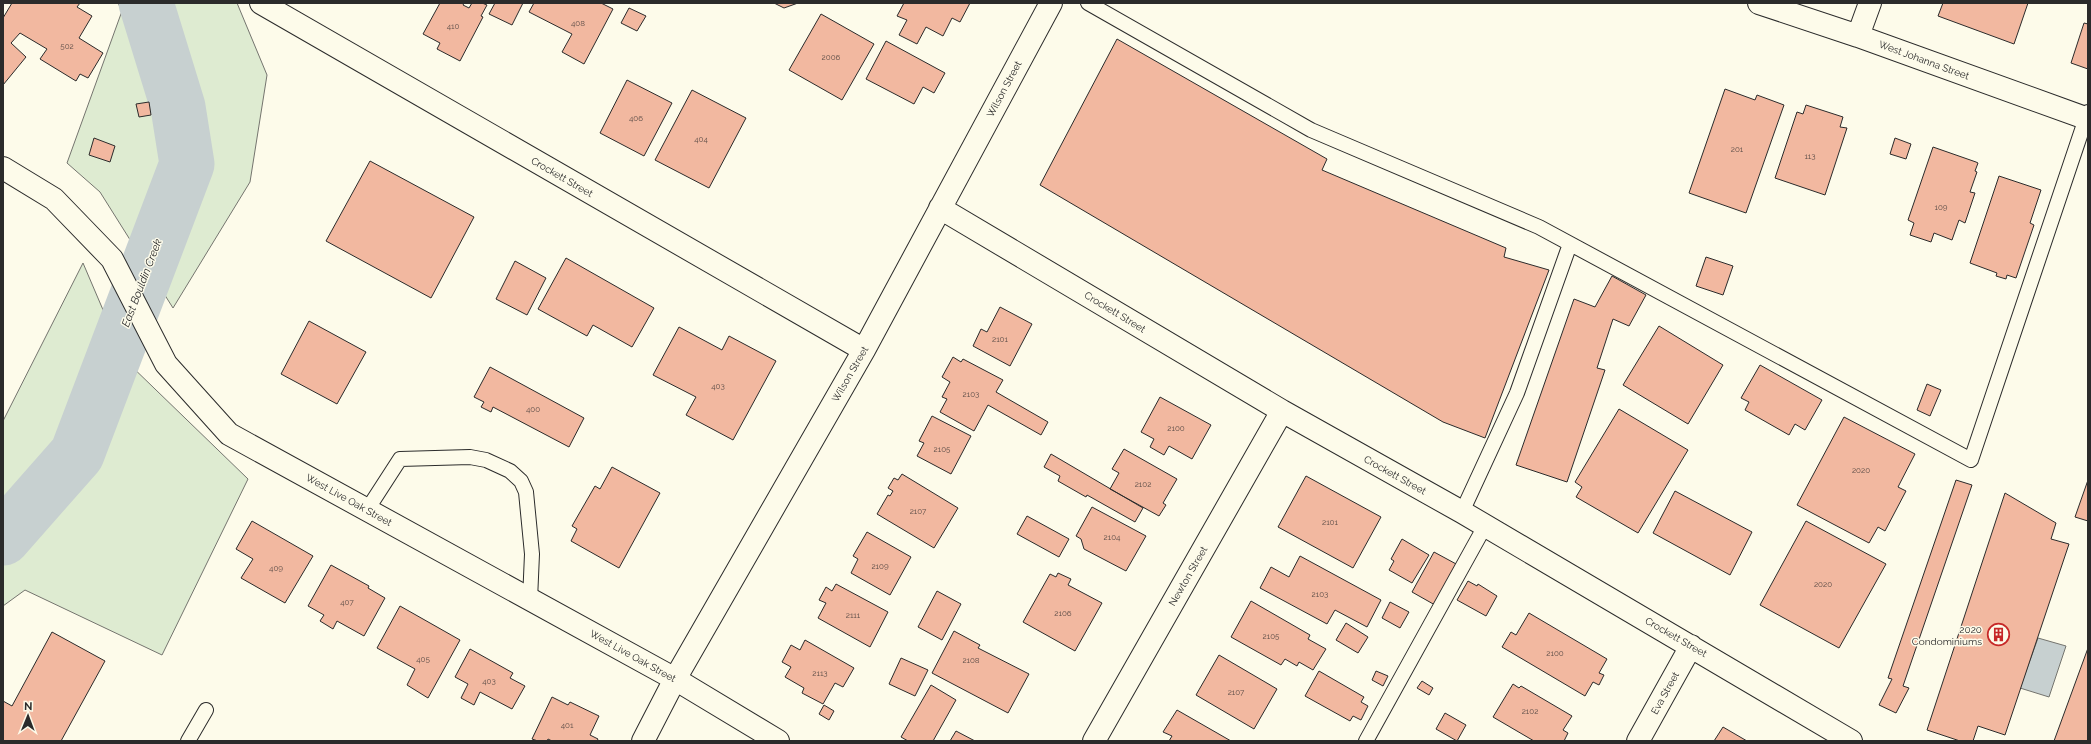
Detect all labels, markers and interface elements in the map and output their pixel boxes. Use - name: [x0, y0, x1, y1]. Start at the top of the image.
- house number: 408: [571, 18, 585, 28]
- house number: 410: [447, 21, 459, 31]
- street label: West Johanna Street: [1877, 39, 1971, 82]
- house number: 502: [60, 41, 74, 51]
- house number: 2006: [822, 52, 841, 62]
- street label: Wilson Street: [985, 58, 1024, 119]
- house number: 406: [629, 113, 643, 123]
- house number: 404: [694, 134, 708, 144]
- house number: 201: [1731, 144, 1744, 154]
- house number: 113: [1804, 151, 1816, 161]
- street label: Crockett Street: [529, 155, 595, 199]
- house number: 109: [1934, 202, 1948, 212]
- water label: East Bouldin Creek: [119, 237, 165, 329]
- street label: Crockett Street: [1082, 289, 1148, 335]
- house number: 2101: [992, 334, 1009, 344]
- street label: Wilson Street: [830, 344, 871, 404]
- house number: 403: [711, 381, 725, 391]
- house number: 2103: [963, 389, 979, 399]
- house number: 400: [526, 404, 540, 414]
- house number: 2100: [1167, 423, 1185, 433]
- house number: 2105: [934, 444, 951, 454]
- street label: Crockett Street: [1362, 453, 1429, 497]
- house number: 2020: [1852, 465, 1870, 475]
- street label: West Live Oak Street: [304, 472, 394, 529]
- house number: 2102: [1135, 479, 1151, 489]
- house number: 2107: [910, 506, 927, 516]
- house number: 2101: [1322, 517, 1339, 527]
- house number: 2104: [1104, 532, 1121, 542]
- street label: Newton Street: [1167, 544, 1210, 608]
- house number: 2109: [871, 561, 889, 571]
- house number: 409: [269, 563, 283, 573]
- house number: 2020: [1814, 579, 1832, 589]
- house number: 2103: [1312, 589, 1328, 599]
- house number: 407: [340, 597, 354, 607]
- house number: 2106: [1054, 608, 1072, 618]
- house number: 2111: [846, 610, 861, 620]
- street label: Crockett Street: [1643, 615, 1709, 659]
- building icon: 2020 Condominiums: [1985, 622, 2011, 648]
- place label: 2020 Condominiums: [1912, 624, 1982, 647]
- street label: West Live Oak Street: [588, 628, 678, 685]
- house number: 2105: [1263, 631, 1280, 641]
- house number: 2100: [1546, 648, 1564, 658]
- house number: 405: [416, 654, 430, 664]
- house number: 2108: [962, 655, 980, 665]
- house number: 2113: [812, 668, 828, 678]
- street label: Eva Street: [1649, 669, 1681, 716]
- house number: 403: [482, 676, 496, 686]
- house number: 2107: [1228, 687, 1245, 697]
- north arrow: [8, 696, 48, 736]
- text: N: [24, 700, 32, 713]
- house number: 2102: [1522, 706, 1538, 716]
- house number: 401: [561, 720, 574, 730]

